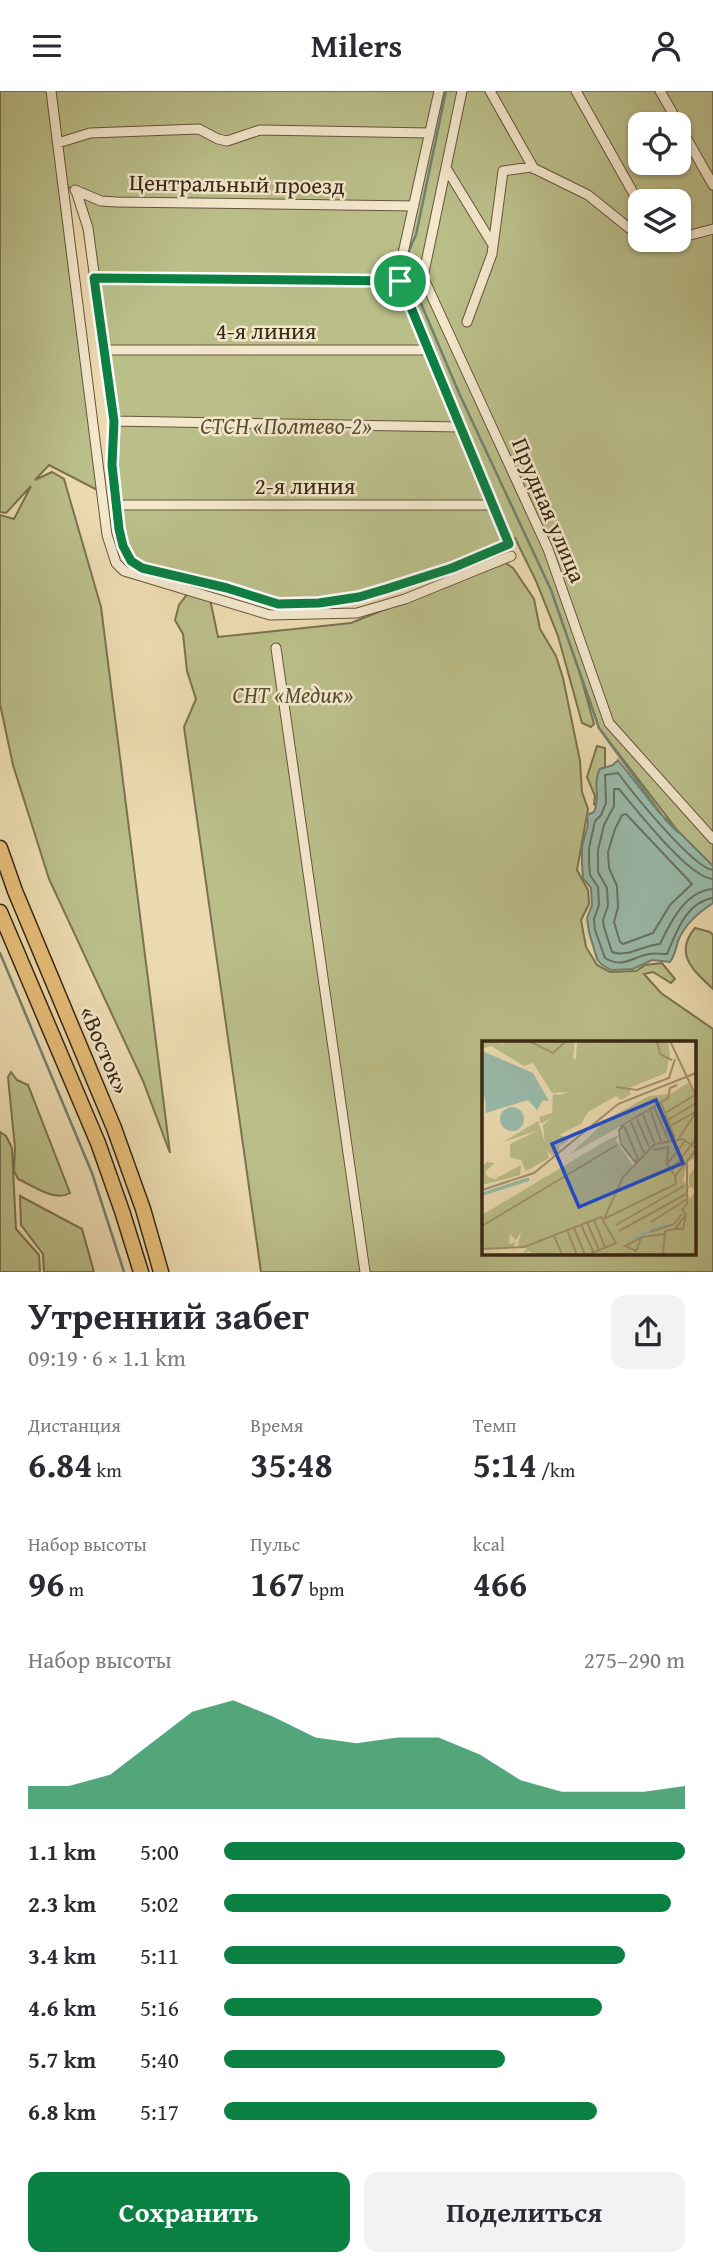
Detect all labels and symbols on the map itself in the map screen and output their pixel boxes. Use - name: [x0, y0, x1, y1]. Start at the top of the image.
- street label: Центральный проезд: [129, 165, 346, 202]
- pin: [370, 251, 430, 311]
- street label: 4-я линия: [216, 314, 317, 347]
- park label: СТСН «Полтево-2»: [200, 409, 372, 442]
- street label: Прудная улица: [504, 432, 595, 587]
- street label: 2-я линия: [255, 469, 356, 502]
- park label: СНТ «Медик»: [233, 678, 353, 711]
- street label: «Восток»: [72, 1001, 139, 1099]
- inset map: [482, 1041, 696, 1255]

